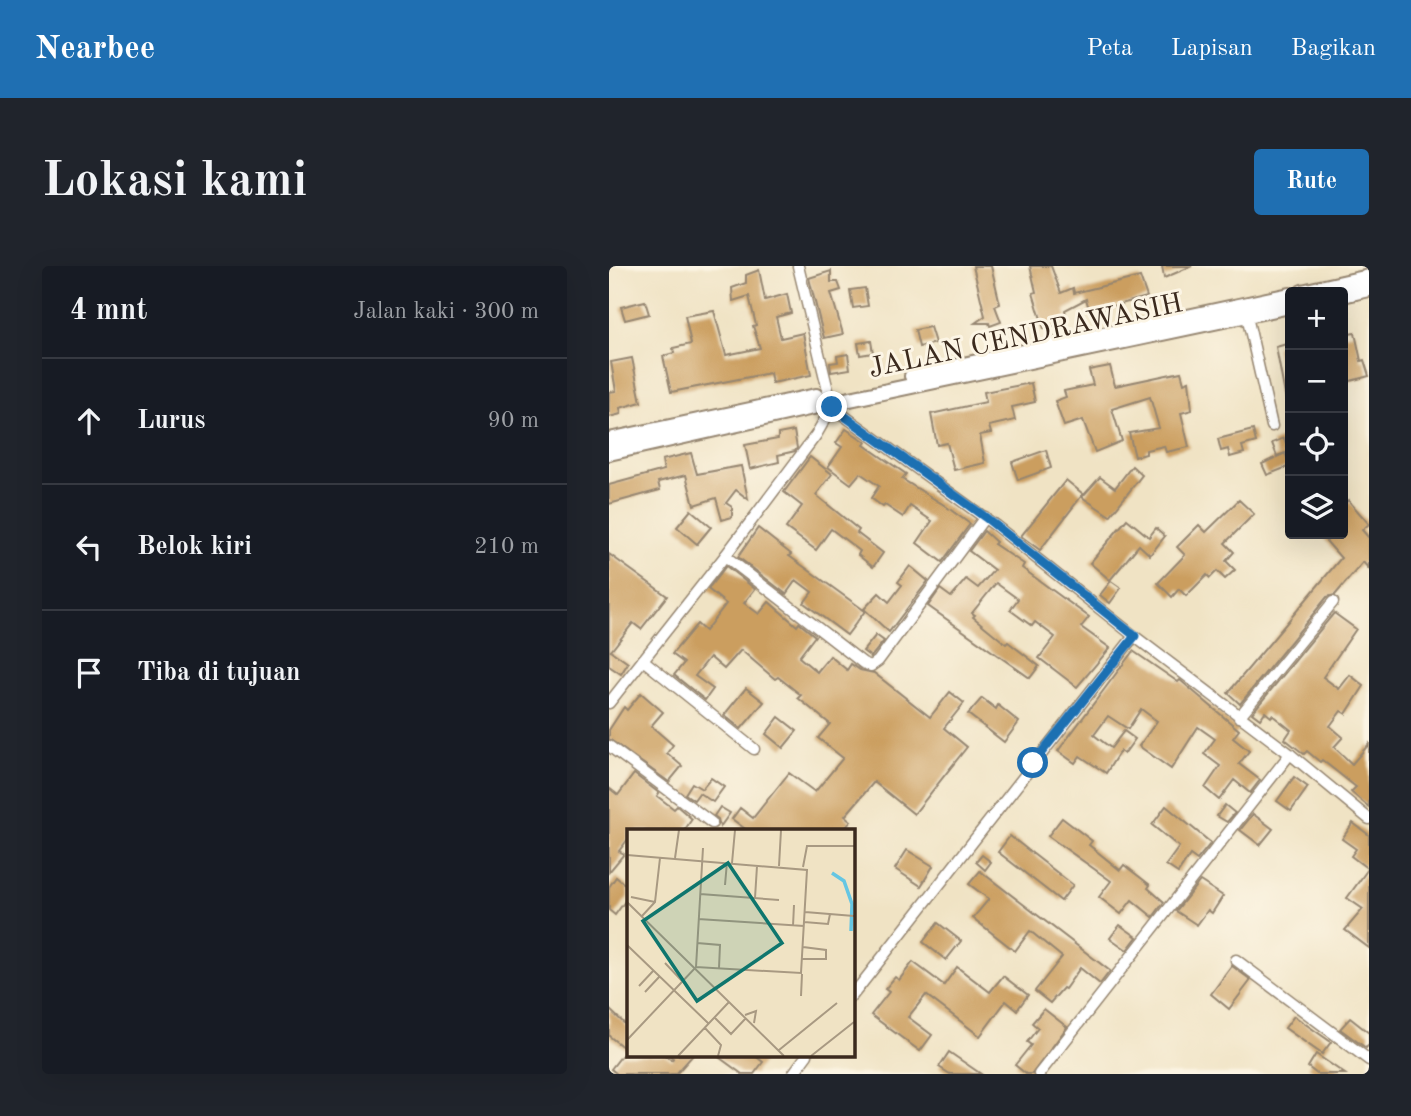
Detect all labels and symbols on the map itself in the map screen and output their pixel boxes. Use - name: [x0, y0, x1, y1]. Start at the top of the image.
- street label: JALAN CENDRAWASIH: [866, 290, 1186, 384]
- route end: [816, 391, 847, 422]
- route start: [1017, 747, 1048, 778]
- inset map: [627, 829, 854, 1056]

